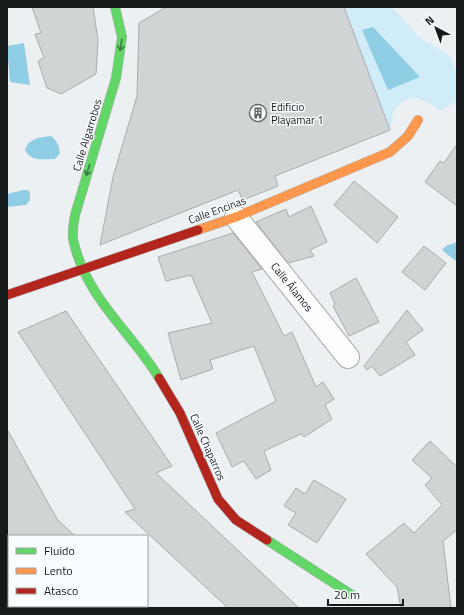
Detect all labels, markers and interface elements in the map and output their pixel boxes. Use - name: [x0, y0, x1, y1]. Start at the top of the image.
- north arrow: [416, 8, 456, 48]
- text: N: [421, 12, 438, 29]
- one-way arrow: [117, 38, 125, 51]
- street label: Calle Algarrobos: [68, 97, 106, 173]
- place label: Edificio Playamar 1: [271, 99, 323, 128]
- building icon: Edificio Playamar 1: [248, 103, 268, 123]
- one-way arrow: [84, 164, 91, 177]
- street label: Calle Encinas: [186, 192, 248, 228]
- street label: Calle Álamos: [267, 259, 317, 315]
- street label: Calle Chaparros: [186, 411, 230, 483]
- legend: [8, 535, 148, 607]
- text: Fluido: [44, 541, 75, 560]
- text: Lento: [44, 561, 73, 580]
- text: Atasco: [44, 581, 78, 600]
- scale bar: [328, 581, 403, 607]
- text: 20 m: [334, 585, 360, 604]

